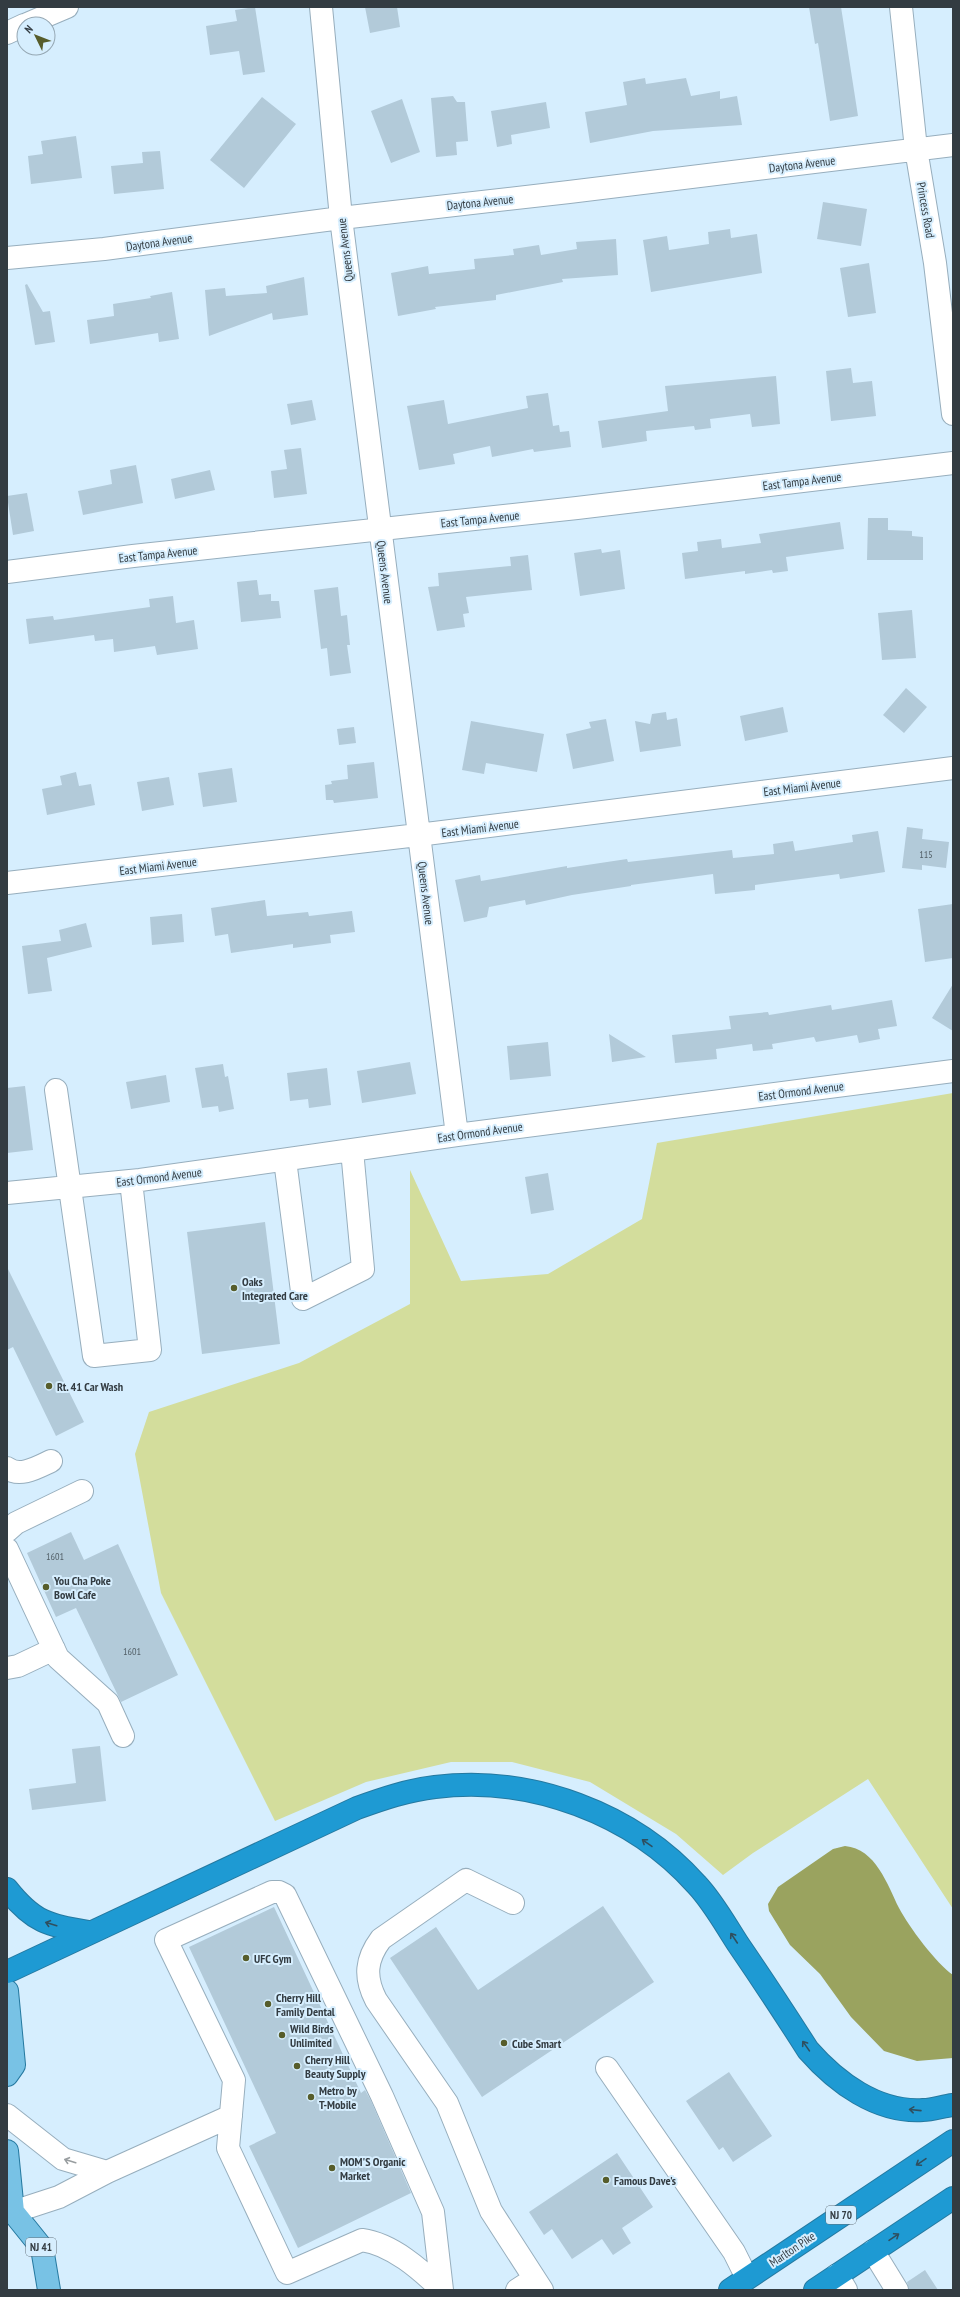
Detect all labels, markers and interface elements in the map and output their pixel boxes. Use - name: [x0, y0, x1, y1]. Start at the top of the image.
- north arrow: [16, 16, 56, 56]
- text: N: [22, 22, 36, 36]
- street label: Daytona Avenue: [768, 152, 836, 176]
- street label: Princess Road: [914, 181, 938, 239]
- street label: Daytona Avenue: [446, 191, 514, 213]
- street label: Queens Avenue: [334, 218, 356, 282]
- street label: Daytona Avenue: [125, 230, 193, 254]
- street label: East Tampa Avenue: [762, 469, 842, 493]
- street label: East Tampa Avenue: [440, 507, 520, 531]
- street label: Queens Avenue: [374, 540, 396, 604]
- street label: East Tampa Avenue: [118, 542, 198, 566]
- street label: East Miami Avenue: [762, 775, 842, 799]
- street label: East Miami Avenue: [440, 816, 520, 840]
- house number: 115: [919, 848, 933, 861]
- street label: East Miami Avenue: [118, 854, 198, 878]
- street label: Queens Avenue: [415, 861, 437, 925]
- street label: East Ormond Avenue: [758, 1078, 845, 1104]
- street label: East Ormond Avenue: [436, 1119, 524, 1145]
- street label: East Ormond Avenue: [116, 1164, 203, 1190]
- place label: Oaks Integrated Care: [242, 1274, 308, 1303]
- marker: Oaks Integrated Care: [229, 1283, 239, 1293]
- place label: Rt. 41 Car Wash: [57, 1379, 123, 1394]
- marker: Rt. 41 Car Wash: [44, 1381, 54, 1391]
- house number: 1601: [46, 1550, 64, 1563]
- place label: You Cha Poke Bowl Cafe: [53, 1573, 111, 1602]
- marker: You Cha Poke Bowl Cafe: [41, 1582, 51, 1592]
- house number: 1601: [123, 1645, 141, 1658]
- one-way arrow: [642, 1839, 653, 1847]
- one-way arrow: [45, 1920, 58, 1927]
- one-way arrow: [730, 1932, 738, 1944]
- place label: UFC Gym: [254, 1951, 291, 1966]
- marker: UFC Gym: [241, 1953, 251, 1963]
- place label: Cherry Hill Family Dental: [276, 1990, 335, 2019]
- marker: Cherry Hill Family Dental: [263, 1999, 273, 2009]
- place label: Wild Birds Unlimited: [289, 2021, 334, 2050]
- marker: Wild Birds Unlimited: [277, 2030, 287, 2040]
- place label: Cube Smart: [512, 2036, 562, 2051]
- marker: Cube Smart: [499, 2038, 509, 2048]
- one-way arrow: [802, 2041, 810, 2052]
- place label: Cherry Hill Beauty Supply: [305, 2052, 366, 2081]
- marker: Cherry Hill Beauty Supply: [292, 2061, 302, 2071]
- place label: Metro by T-Mobile: [319, 2083, 357, 2112]
- marker: Metro by T-Mobile: [306, 2092, 316, 2102]
- one-way arrow: [909, 2106, 922, 2113]
- place label: MOM'S Organic Market: [340, 2154, 406, 2183]
- one-way arrow: [64, 2157, 77, 2164]
- one-way arrow: [915, 2158, 926, 2166]
- marker: MOM'S Organic Market: [327, 2163, 337, 2173]
- place label: Famous Dave's: [614, 2173, 676, 2188]
- marker: Famous Dave's: [601, 2175, 611, 2185]
- road number: NJ 70: [826, 2206, 856, 2224]
- street label: Marlton Pike: [766, 2228, 818, 2270]
- one-way arrow: [888, 2233, 899, 2241]
- road number: NJ 41: [26, 2238, 56, 2256]

